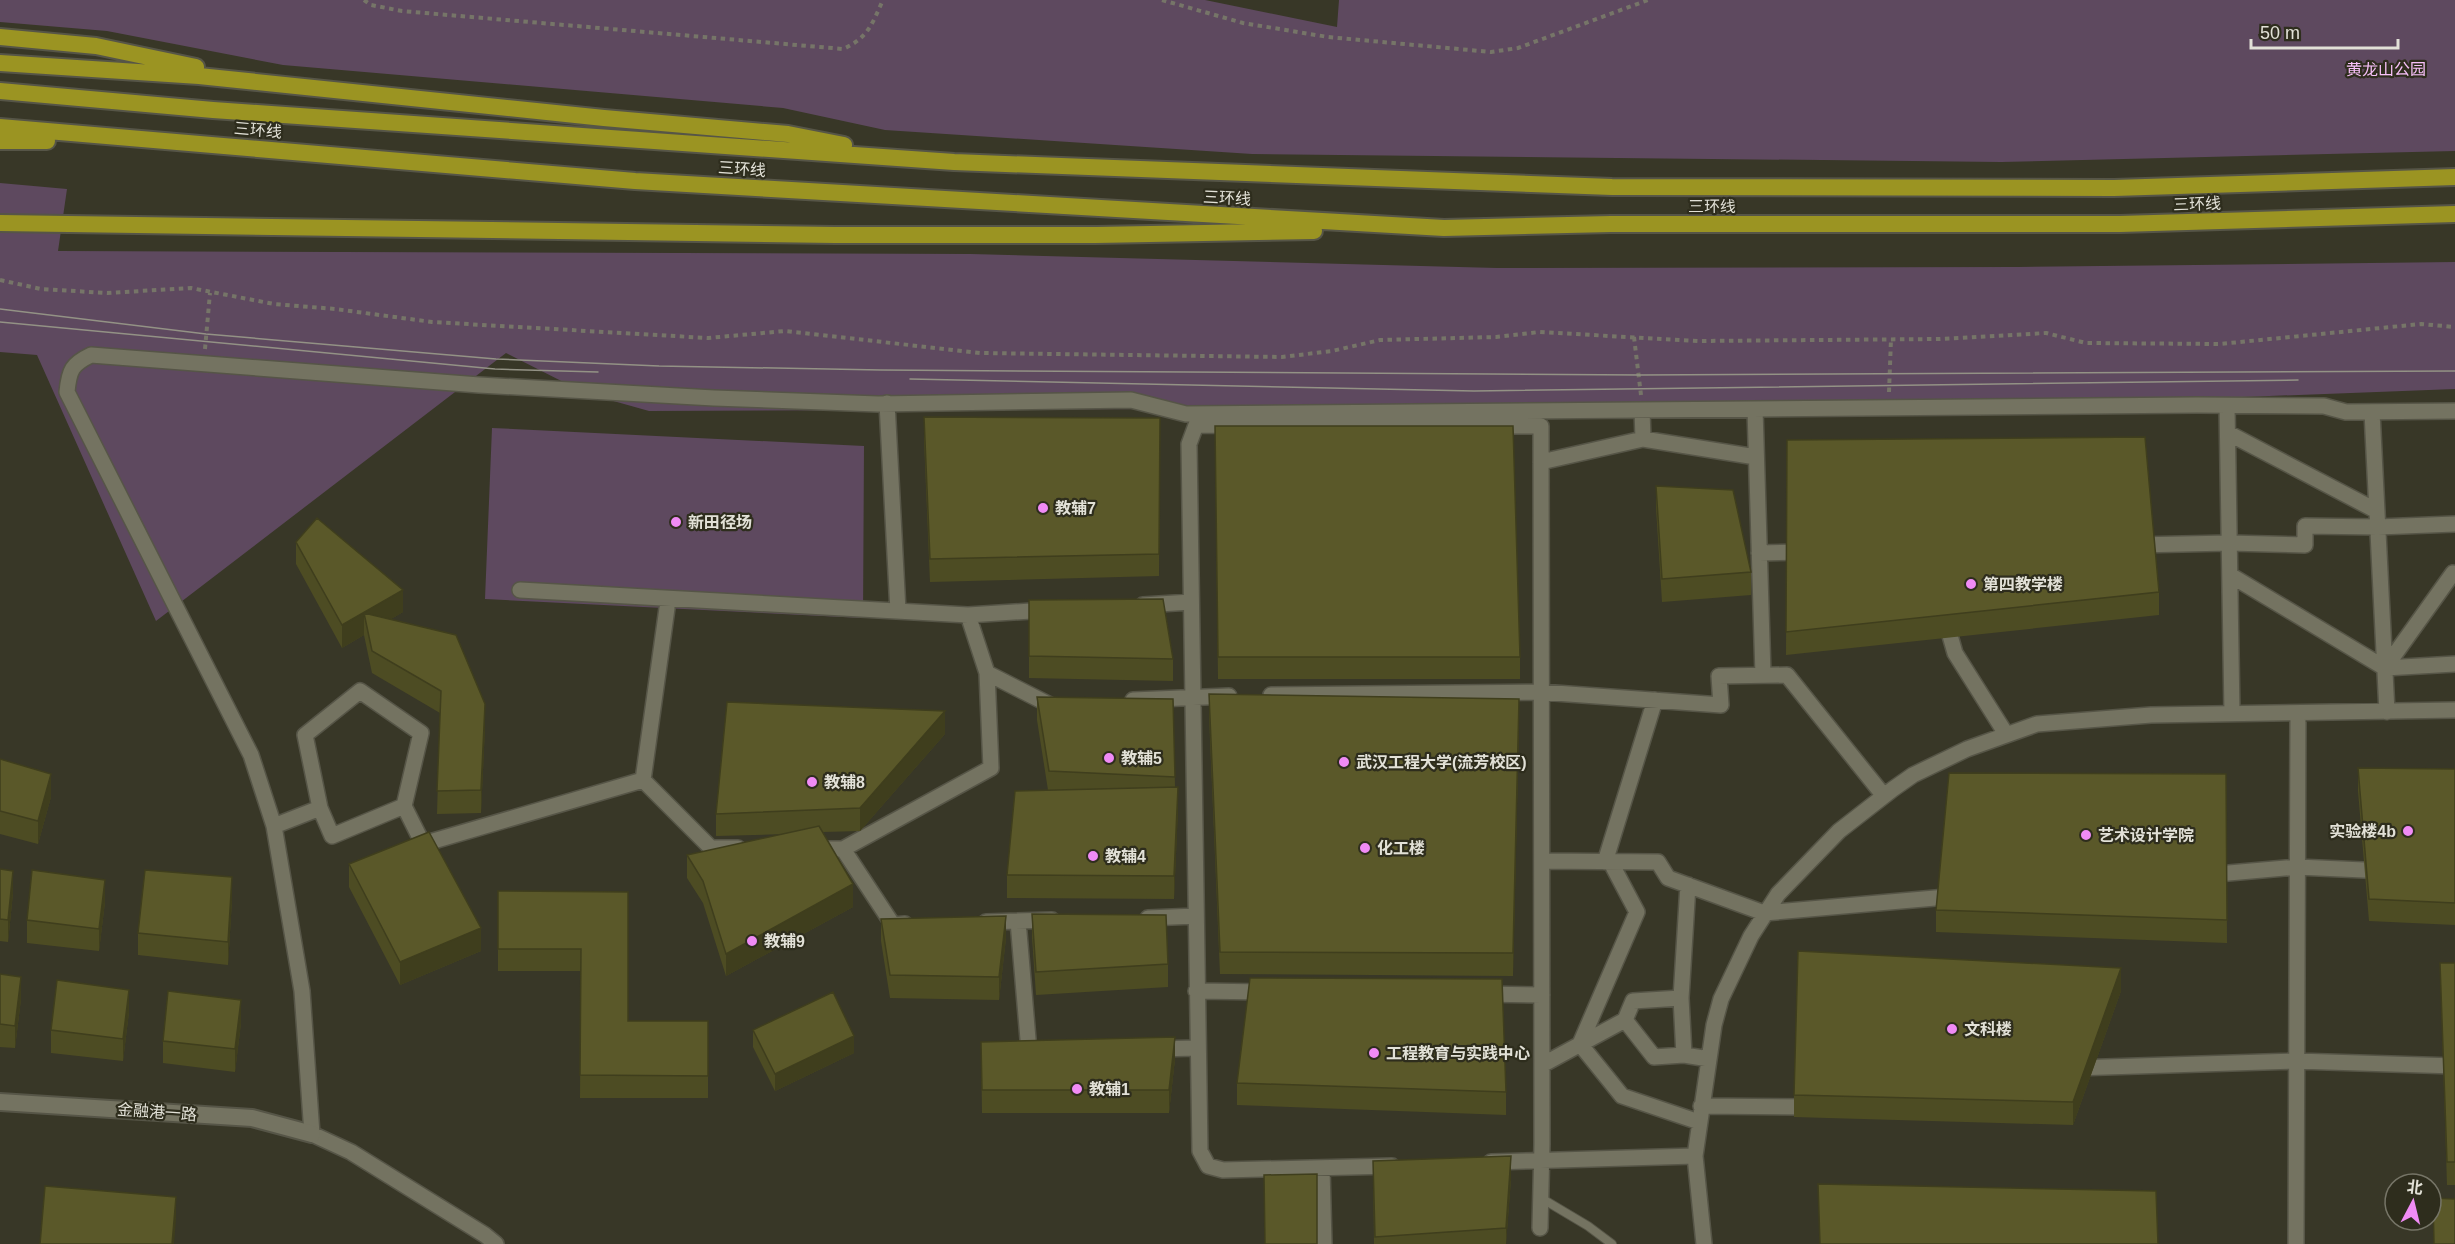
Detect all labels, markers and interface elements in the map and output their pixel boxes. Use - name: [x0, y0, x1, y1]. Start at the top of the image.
- scale bar: [2251, 12, 2398, 50]
- text: 50 m: [2260, 23, 2300, 43]
- park label: 黄龙山公园: [2346, 61, 2426, 78]
- street label: 三环线: [233, 119, 283, 141]
- street label: 三环线: [717, 159, 767, 179]
- street label: 三环线: [1203, 188, 1251, 208]
- street label: 三环线: [2173, 195, 2221, 213]
- street label: 三环线: [1688, 198, 1736, 215]
- place label: 教辅7: [1055, 499, 1096, 517]
- marker: 教辅7: [1036, 501, 1050, 515]
- place label: 新田径场: [688, 514, 752, 531]
- marker: 新田径场: [669, 515, 683, 529]
- place label: 第四教学楼: [1983, 576, 2063, 593]
- marker: 第四教学楼: [1964, 577, 1978, 591]
- place label: 教辅5: [1121, 749, 1162, 767]
- marker: 教辅5: [1102, 751, 1116, 765]
- place label: 武汉工程大学(流芳校区): [1356, 753, 1527, 771]
- marker: 武汉工程大学(流芳校区): [1337, 755, 1351, 769]
- place label: 教辅8: [824, 773, 865, 791]
- marker: 教辅8: [805, 775, 819, 789]
- place label: 实验楼4b: [2329, 823, 2396, 840]
- marker: 实验楼4b: [2401, 824, 2415, 838]
- place label: 艺术设计学院: [2098, 827, 2194, 844]
- marker: 艺术设计学院: [2079, 828, 2093, 842]
- place label: 化工楼: [1377, 839, 1425, 857]
- marker: 化工楼: [1358, 841, 1372, 855]
- place label: 教辅4: [1105, 847, 1146, 865]
- marker: 教辅4: [1086, 849, 1100, 863]
- place label: 教辅9: [764, 932, 805, 950]
- marker: 教辅9: [745, 934, 759, 948]
- place label: 文科楼: [1964, 1021, 2012, 1038]
- marker: 文科楼: [1945, 1022, 1959, 1036]
- place label: 工程教育与实践中心: [1386, 1045, 1530, 1062]
- marker: 工程教育与实践中心: [1367, 1046, 1381, 1060]
- place label: 教辅1: [1089, 1080, 1130, 1098]
- marker: 教辅1: [1070, 1082, 1084, 1096]
- street label: 金融港一路: [116, 1101, 198, 1123]
- north arrow: [2383, 1172, 2443, 1232]
- text: 北: [2406, 1178, 2424, 1197]

